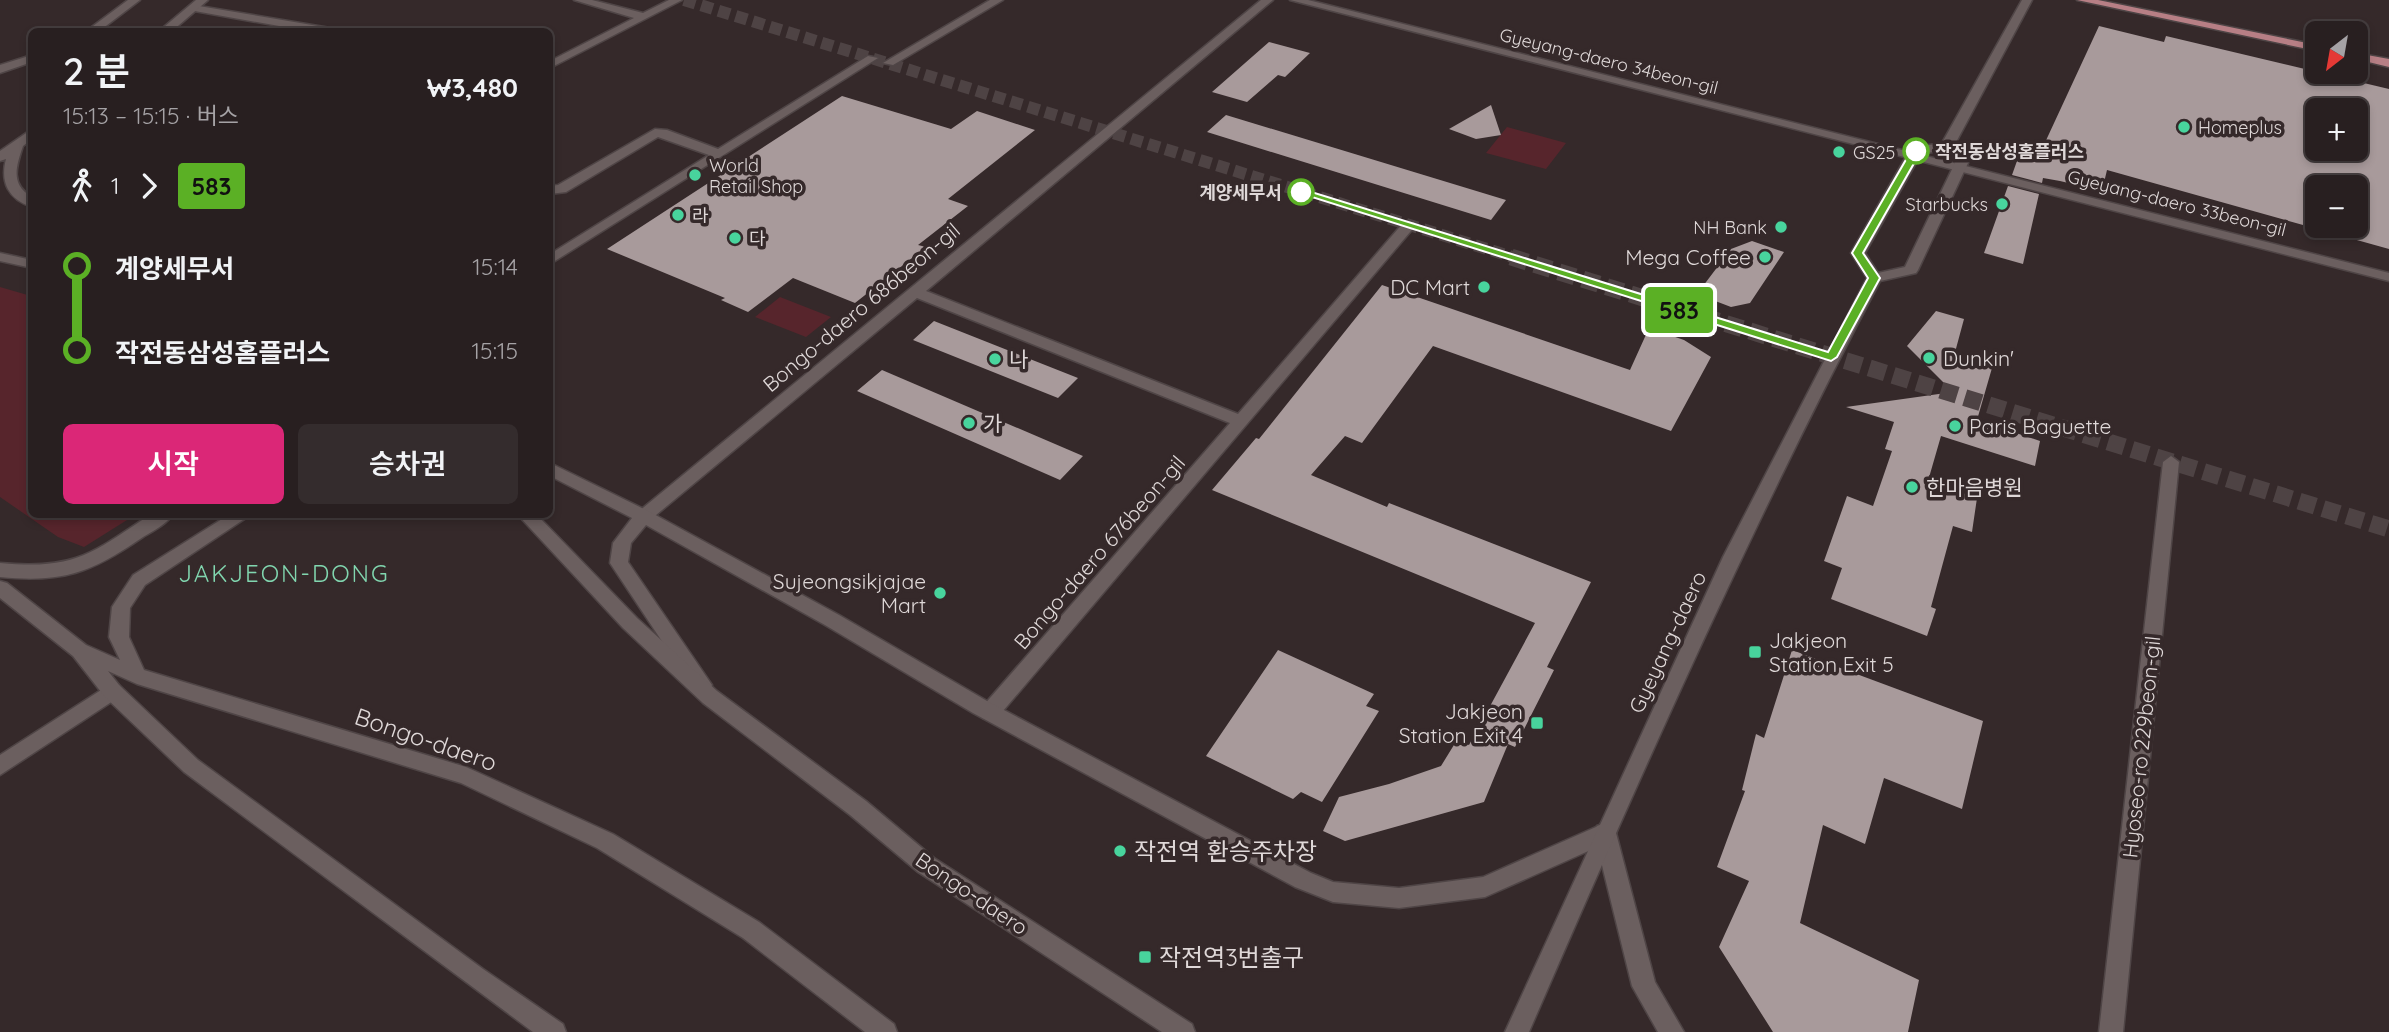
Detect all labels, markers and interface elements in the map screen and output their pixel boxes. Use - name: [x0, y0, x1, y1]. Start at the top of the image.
- north arrow: [2305, 21, 2368, 84]
- map controls: [2305, 21, 2368, 238]
- street label: Gyeyang-daero 34beon-gil: [1497, 23, 1721, 99]
- text: 2 분: [63, 47, 130, 95]
- text: ₩3,480: [427, 71, 518, 104]
- button: +: [2305, 98, 2368, 161]
- text: 15:13 – 15:15 · 버스: [63, 101, 239, 130]
- place label: Homeplus: [2198, 116, 2282, 139]
- marker: Homeplus: [2176, 119, 2192, 135]
- marker: 작전동삼성홈플러스: [1903, 138, 1929, 164]
- place label: 작전동삼성홈플러스: [1935, 140, 2084, 163]
- place label: GS25: [1853, 141, 1895, 164]
- marker: GS25: [1831, 144, 1847, 160]
- place label: World Retail Shop: [709, 154, 803, 198]
- street label: Gyeyang-daero 33beon-gil: [2065, 165, 2289, 241]
- icon: walk: [63, 167, 101, 205]
- icon: forward: [130, 167, 168, 205]
- marker: World Retail Shop: [687, 167, 703, 183]
- text: 1: [111, 171, 120, 200]
- text: 583: [192, 171, 231, 201]
- button: −: [2305, 175, 2368, 238]
- marker: 계양세무서: [1288, 179, 1314, 205]
- place label: 계양세무서: [1199, 181, 1282, 204]
- place label: Starbucks: [1905, 193, 1988, 216]
- marker: Starbucks: [1994, 196, 2010, 212]
- place label: 라: [692, 204, 709, 227]
- marker: 라: [670, 207, 686, 223]
- place label: NH Bank: [1693, 216, 1767, 239]
- street label: Bongo-daero 686beon-gil: [757, 217, 965, 397]
- marker: NH Bank: [1773, 219, 1789, 235]
- place label: 다: [749, 227, 766, 250]
- marker: 다: [727, 230, 743, 246]
- place label: Mega Coffee: [1625, 244, 1751, 270]
- marker: Mega Coffee: [1757, 249, 1773, 265]
- text: 계양세무서: [115, 252, 235, 285]
- text: 15:14: [472, 252, 518, 281]
- place label: DC Mart: [1390, 274, 1470, 300]
- marker: DC Mart: [1476, 279, 1492, 295]
- line badge: 583: [1639, 287, 1719, 333]
- text: 583: [1659, 295, 1699, 325]
- text: 작전동삼성홈플러스: [115, 336, 330, 369]
- text: 15:15: [472, 336, 518, 365]
- place label: Dunkin': [1943, 345, 2014, 371]
- place label: 나: [1009, 346, 1028, 372]
- marker: Dunkin': [1921, 350, 1937, 366]
- marker: 나: [987, 351, 1003, 367]
- place label: 가: [983, 410, 1002, 436]
- place label: Paris Baguette: [1969, 413, 2111, 439]
- marker: 가: [961, 415, 977, 431]
- marker: Paris Baguette: [1947, 418, 1963, 434]
- button: 시작: [63, 424, 284, 504]
- button: 승차권: [298, 424, 518, 504]
- street label: Bongo-daero 676beon-gil: [1008, 450, 1190, 654]
- place label: 한마음병원: [1926, 474, 2023, 500]
- marker: 한마음병원: [1904, 479, 1920, 495]
- district label: JAKJEON-DONG: [178, 558, 390, 588]
- street label: Gyeyang-daero: [1623, 567, 1711, 717]
- place label: Sujeongsikjajae Mart: [773, 568, 926, 618]
- marker: Sujeongsikjajae Mart: [932, 585, 948, 601]
- place label: Jakjeon Station Exit 5: [1769, 627, 1894, 677]
- street label: Hyoseo-ro 229beon-gil: [2116, 635, 2166, 859]
- marker: Jakjeon Station Exit 5: [1747, 644, 1763, 660]
- place label: Jakjeon Station Exit 4: [1399, 698, 1523, 748]
- street label: Bongo-daero: [351, 701, 501, 777]
- marker: Jakjeon Station Exit 4: [1529, 715, 1545, 731]
- place label: 작전역 환승주차장: [1134, 836, 1317, 866]
- marker: 작전역 환승주차장: [1112, 843, 1128, 859]
- street label: Bongo-daero: [911, 846, 1033, 940]
- place label: 작전역3번출구: [1159, 942, 1304, 972]
- marker: 작전역3번출구: [1137, 949, 1153, 965]

